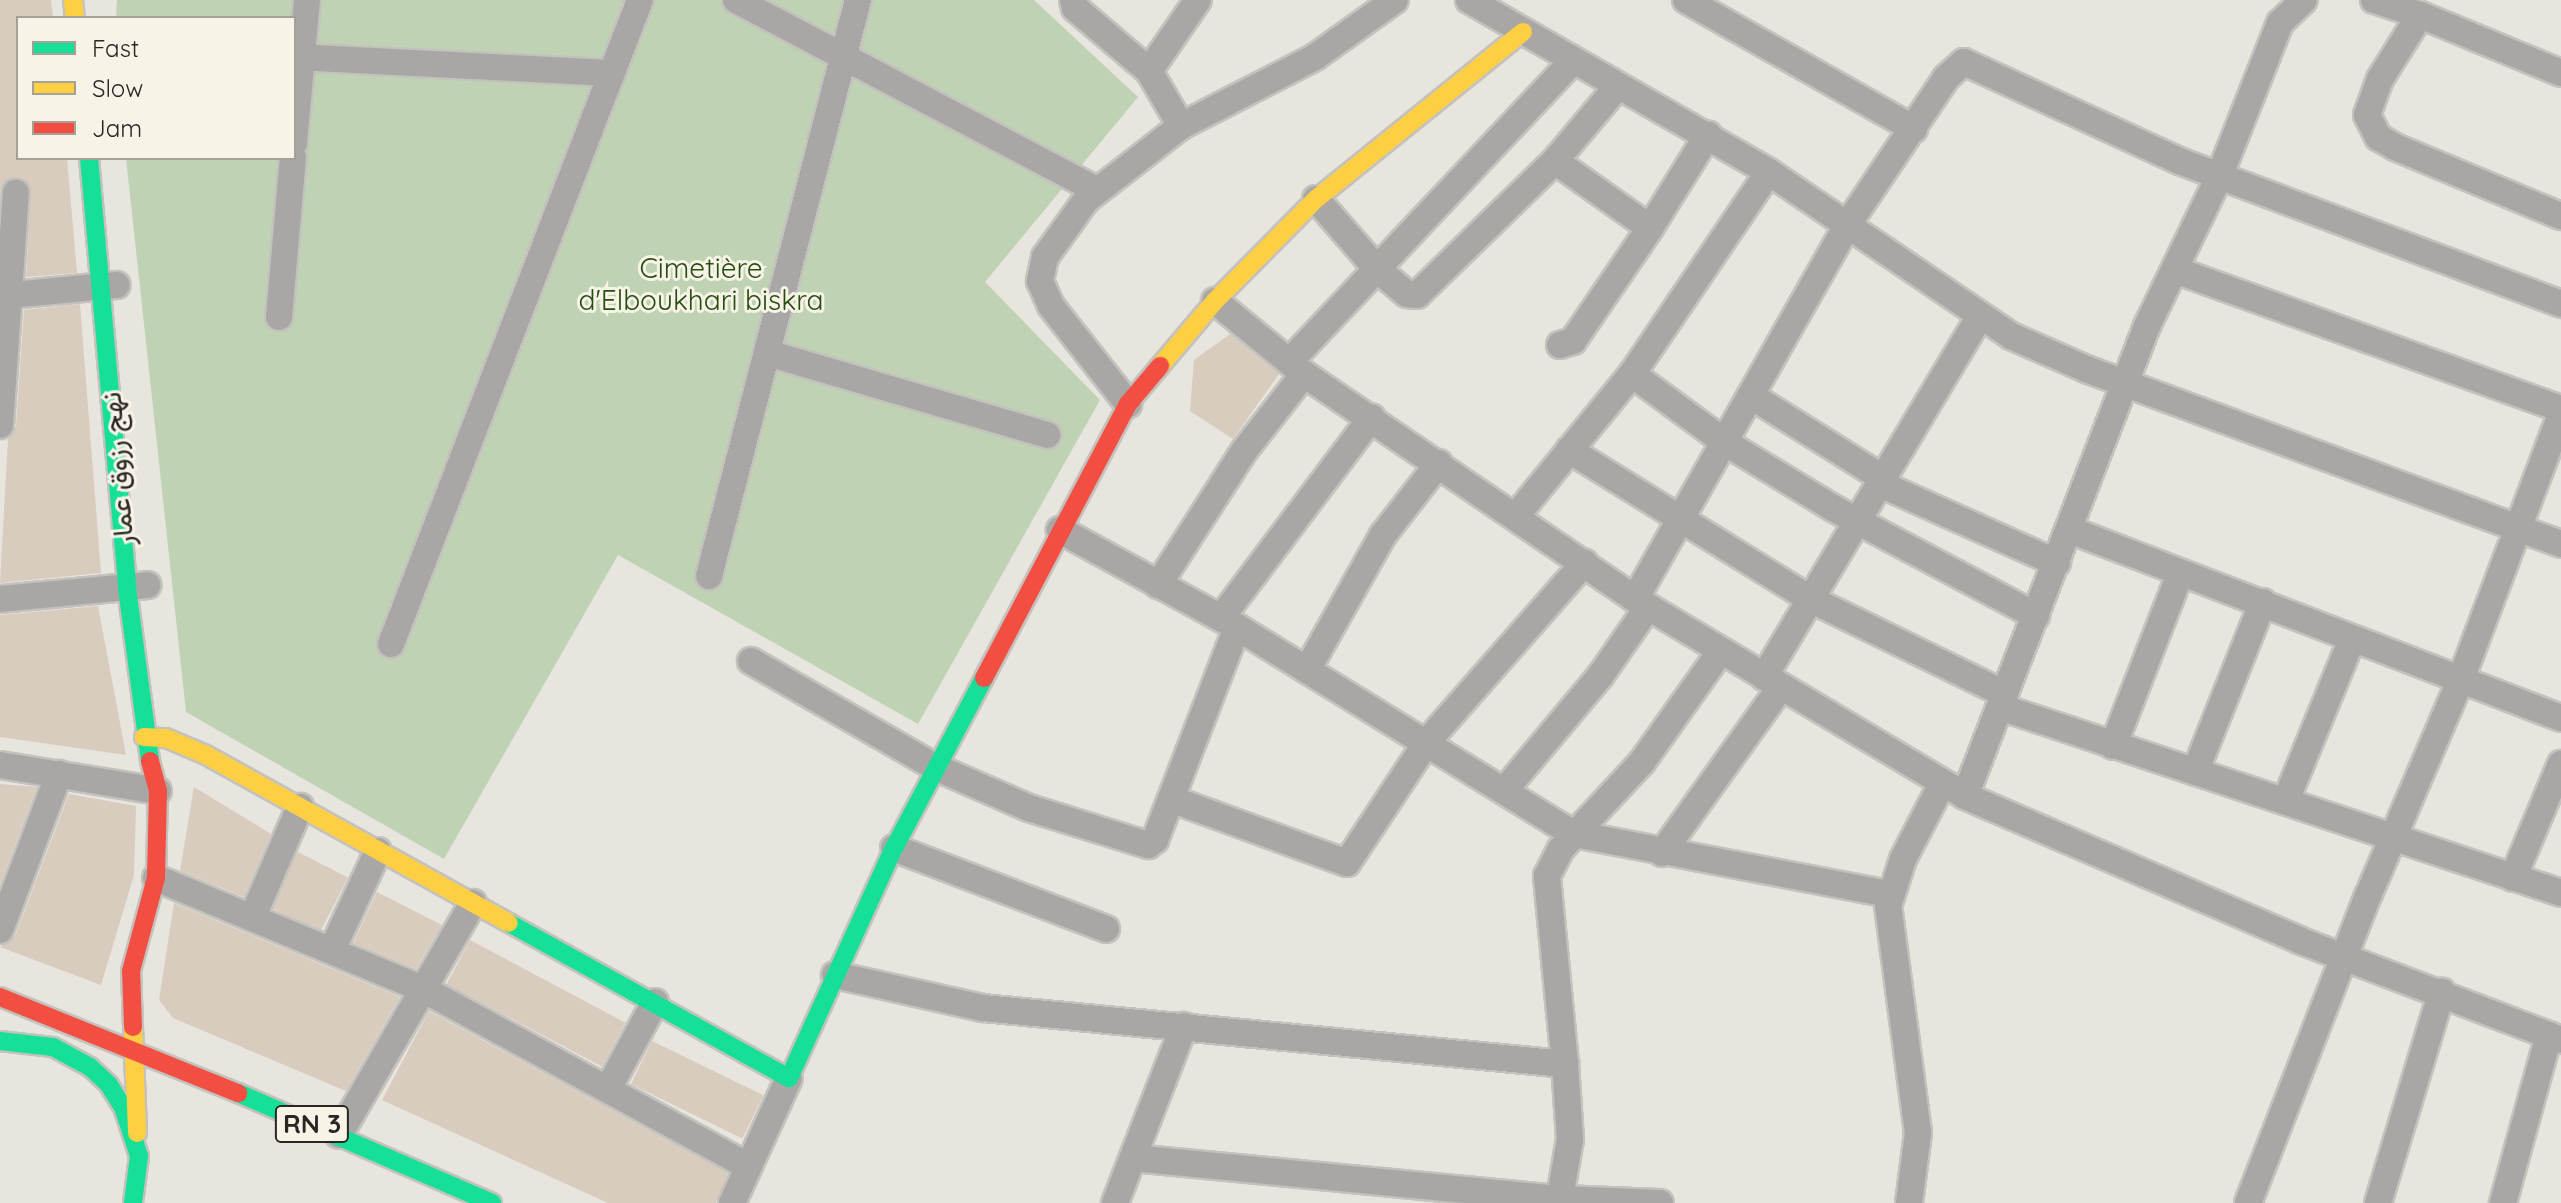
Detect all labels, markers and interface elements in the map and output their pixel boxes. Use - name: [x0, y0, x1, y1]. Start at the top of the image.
- legend: [16, 16, 296, 160]
- text: Fast: [92, 33, 139, 63]
- text: Slow: [92, 73, 143, 103]
- text: Jam: [92, 113, 142, 143]
- park label: Cimetière d'Elboukhari biskra: [578, 251, 824, 317]
- street label: نهج رزوق عمار: [94, 391, 140, 547]
- road number: RN 3: [274, 1102, 350, 1146]

